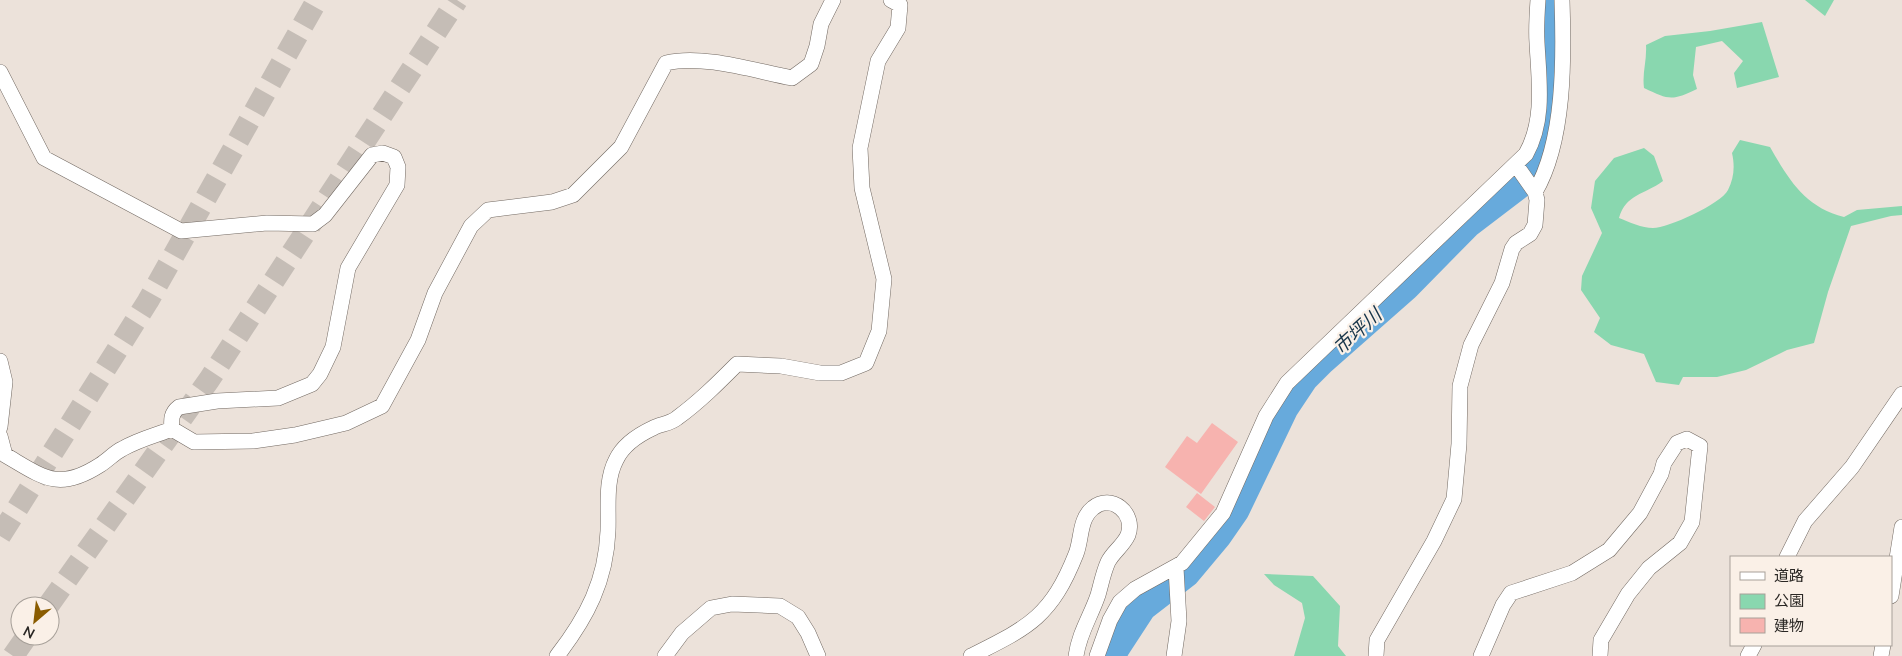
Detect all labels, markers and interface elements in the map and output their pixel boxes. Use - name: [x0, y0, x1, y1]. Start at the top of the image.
- water label: 市坪川: [1328, 302, 1388, 359]
- legend: [1730, 556, 1892, 646]
- text: 道路: [1774, 566, 1804, 585]
- text: 公園: [1774, 591, 1804, 610]
- north arrow: [10, 596, 60, 646]
- text: 建物: [1774, 616, 1804, 635]
- text: N: [20, 622, 38, 643]

